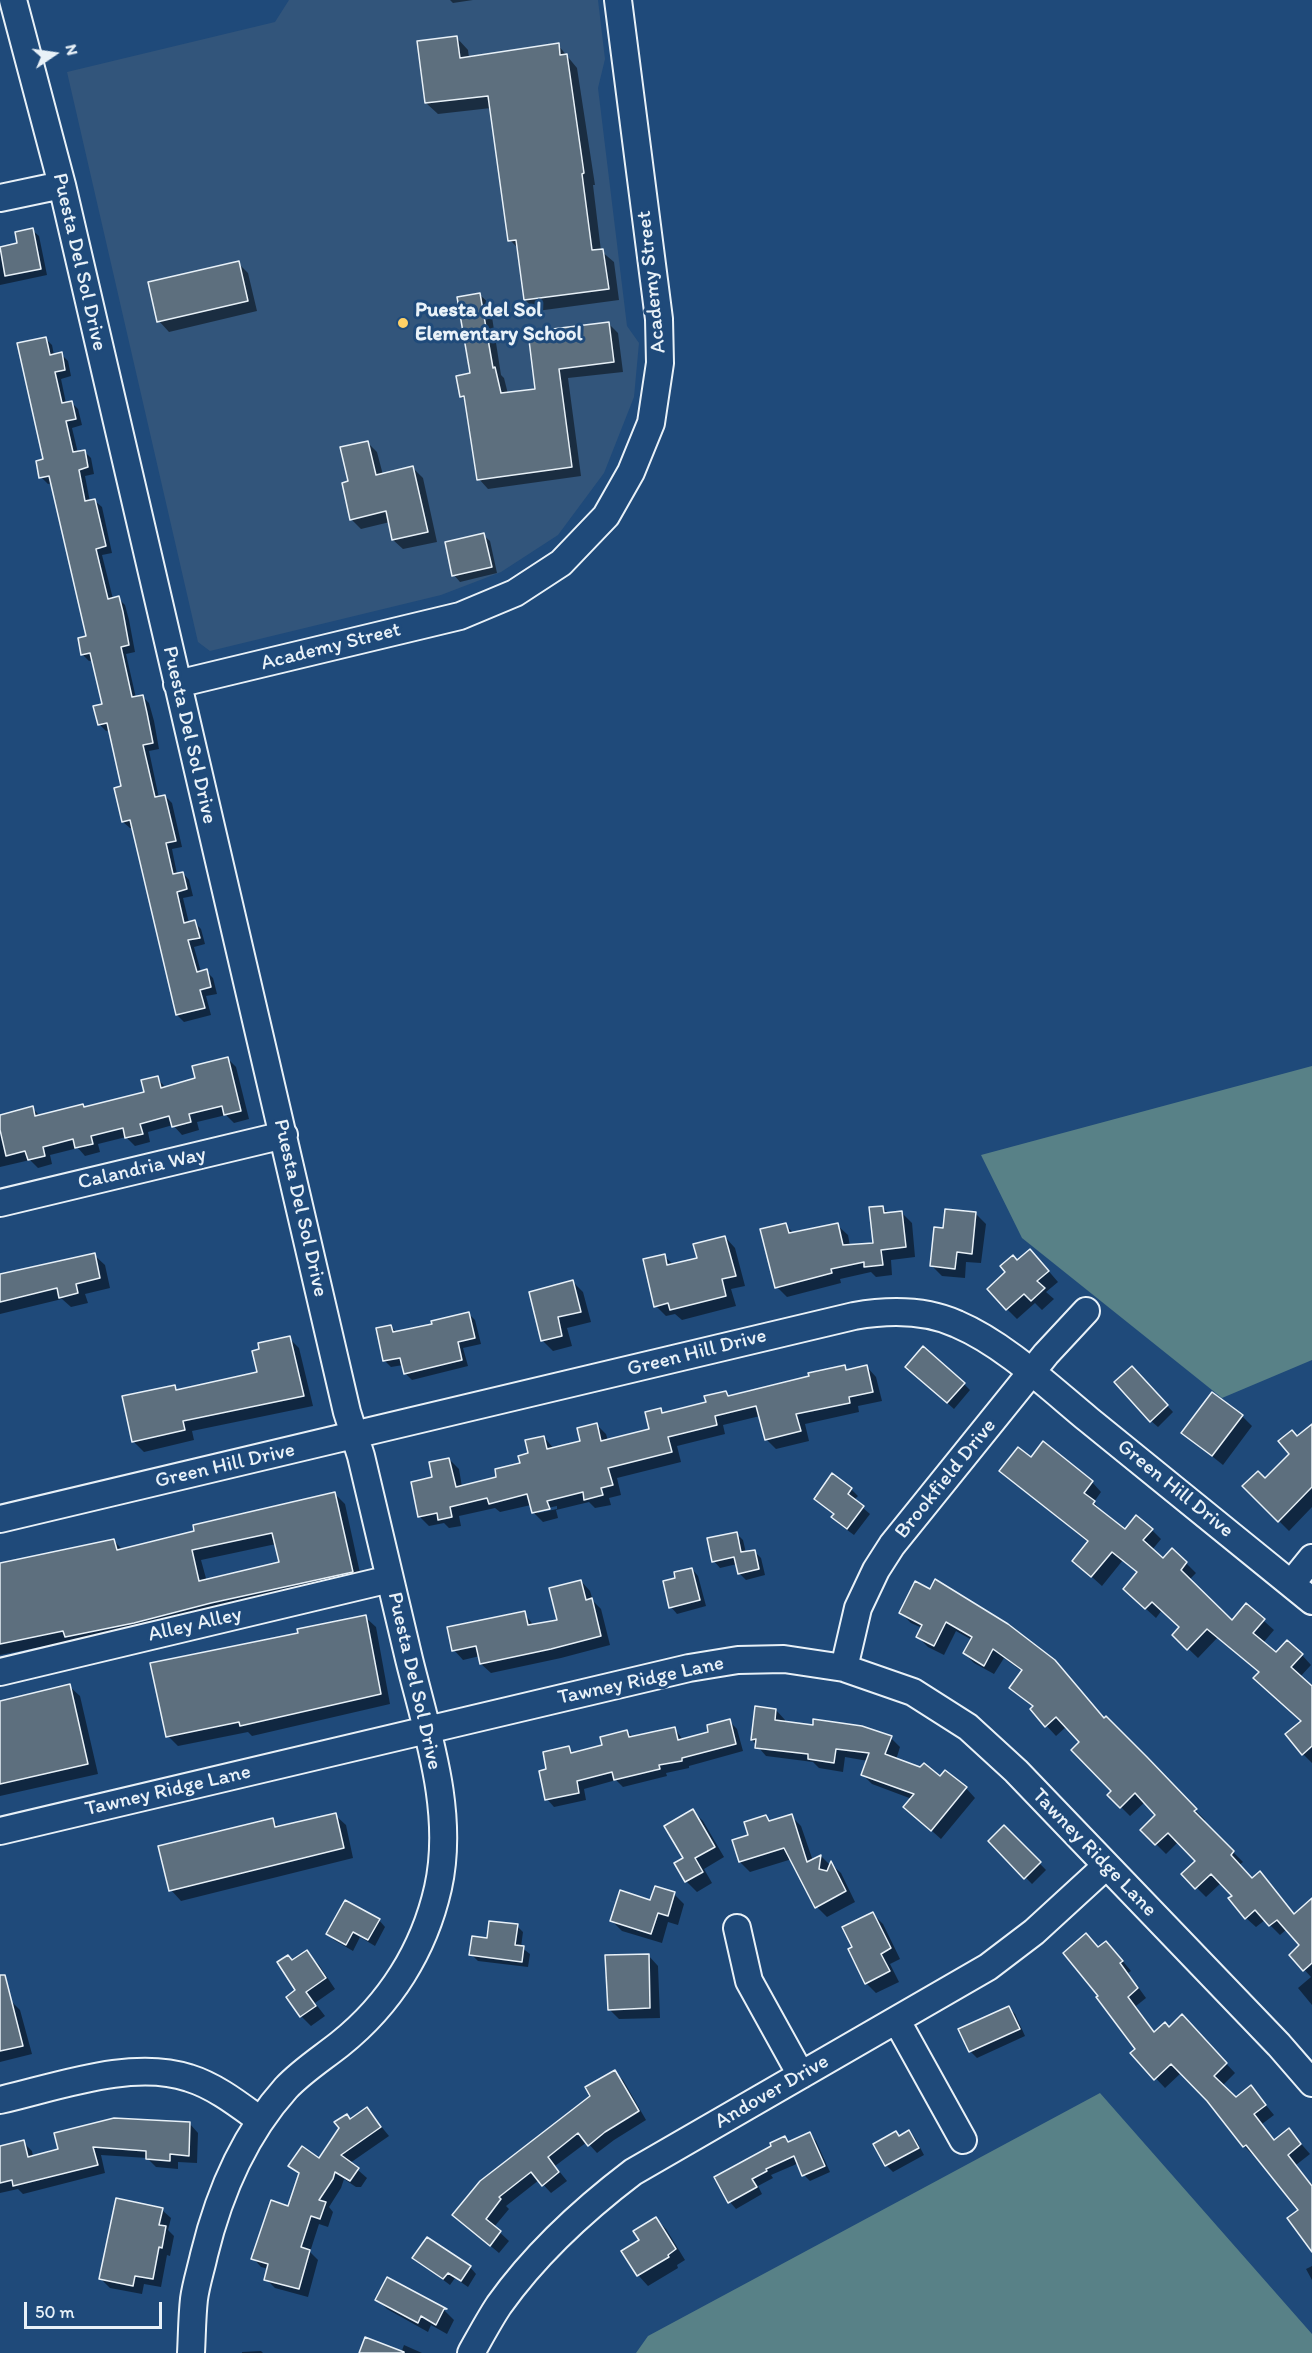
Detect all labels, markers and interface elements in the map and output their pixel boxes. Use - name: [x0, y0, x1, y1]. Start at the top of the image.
- north arrow: [24, 24, 84, 84]
- text: N: [62, 42, 82, 57]
- street label: Puesta Del Sol Drive: [46, 171, 112, 353]
- street label: Academy Street: [632, 209, 672, 355]
- place label: Puesta del Sol Elementary School: [415, 298, 582, 348]
- marker: Puesta del Sol Elementary School: [396, 316, 410, 330]
- street label: Academy Street: [258, 617, 404, 677]
- street label: Puesta Del Sol Drive: [156, 644, 222, 826]
- street label: Puesta Del Sol Drive: [267, 1117, 333, 1299]
- street label: Calandria Way: [76, 1142, 208, 1196]
- street label: Green Hill Drive: [625, 1324, 769, 1382]
- street label: Brookfield Drive: [890, 1414, 1002, 1544]
- street label: Green Hill Drive: [1112, 1434, 1238, 1544]
- street label: Green Hill Drive: [153, 1438, 297, 1494]
- street label: Puesta Del Sol Drive: [381, 1590, 447, 1772]
- street label: Alley Alley: [146, 1602, 244, 1648]
- street label: Tawney Ridge Lane: [556, 1651, 726, 1711]
- street label: Tawney Ridge Lane: [83, 1760, 253, 1822]
- street label: Tawney Ridge Lane: [1026, 1783, 1162, 1923]
- street label: Andover Drive: [711, 2049, 833, 2135]
- scale bar: [27, 2290, 165, 2328]
- text: 50 m: [35, 2301, 75, 2323]

